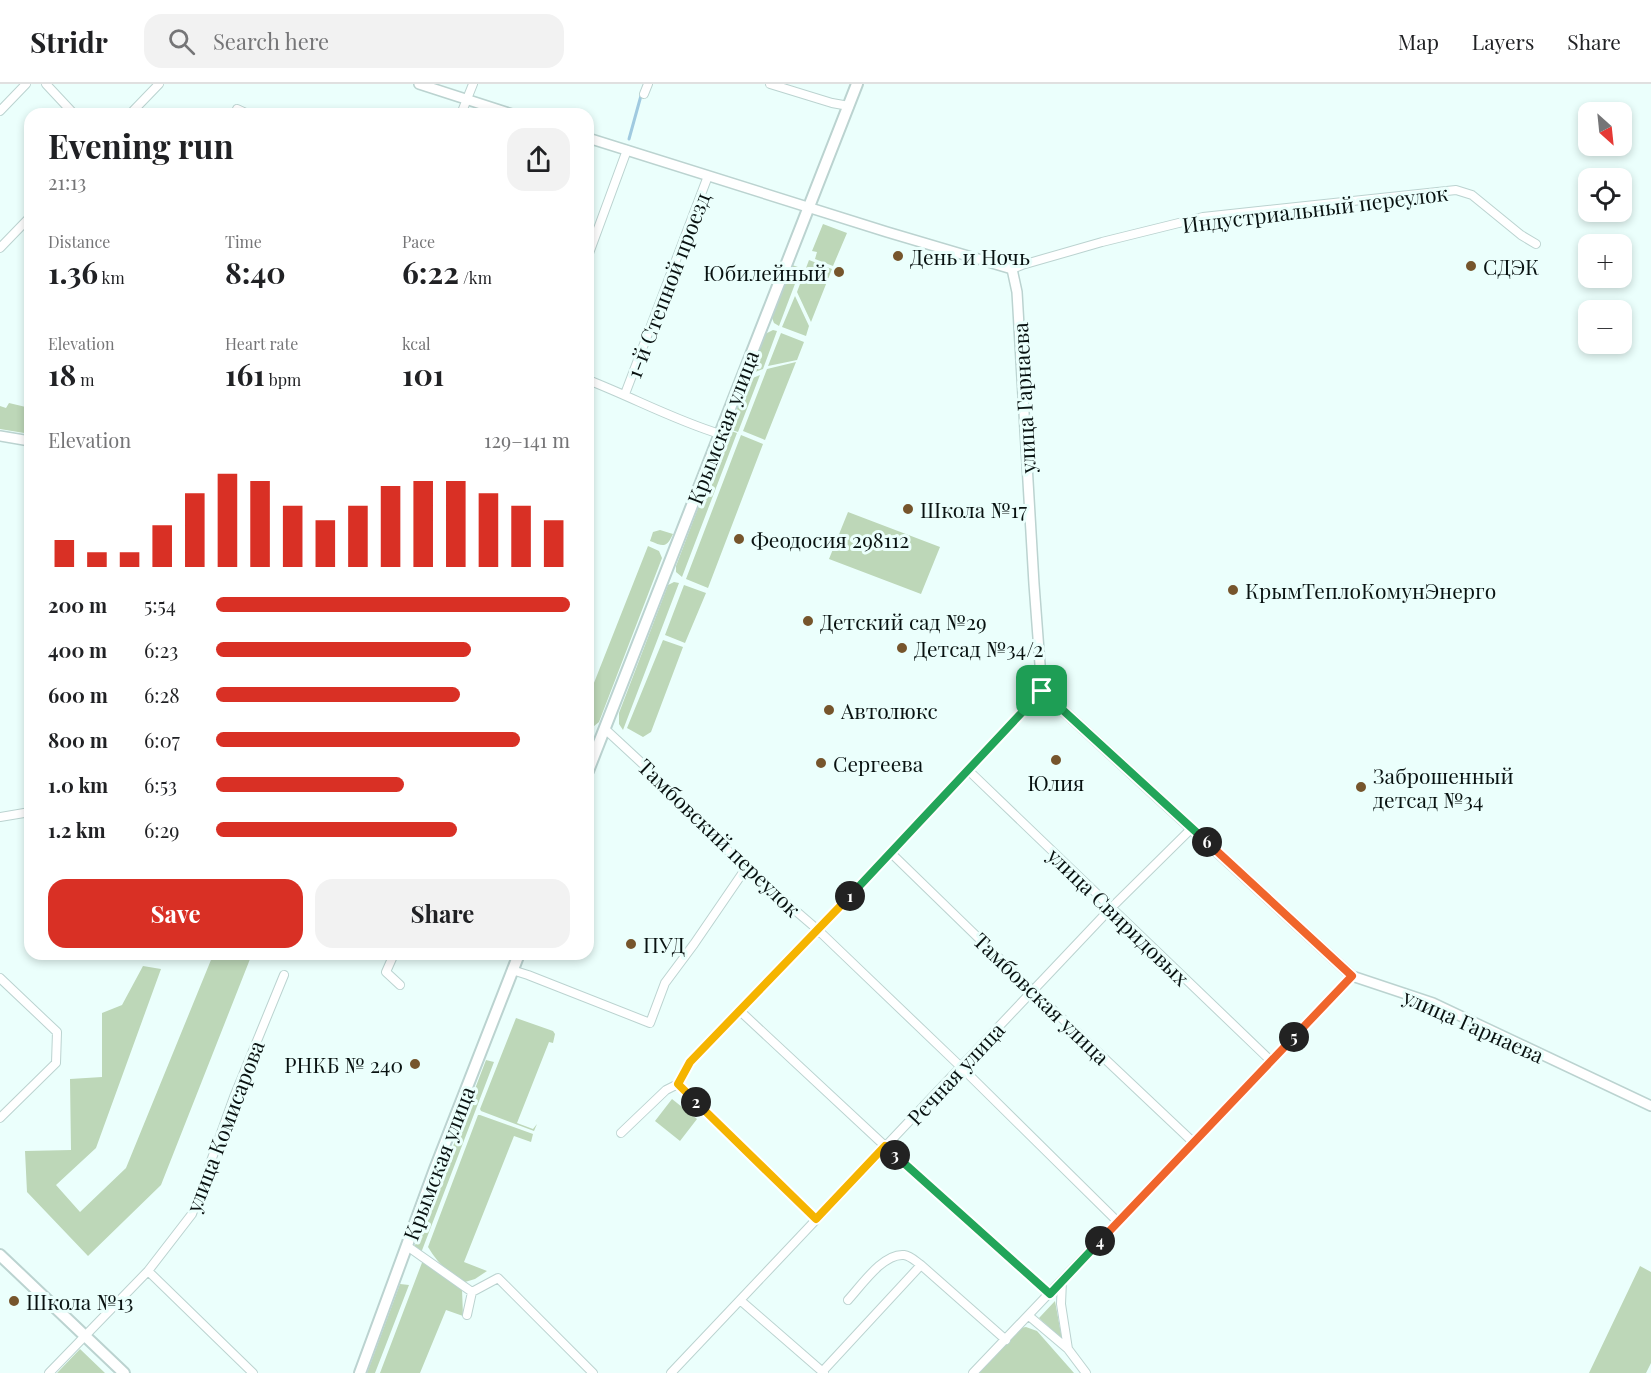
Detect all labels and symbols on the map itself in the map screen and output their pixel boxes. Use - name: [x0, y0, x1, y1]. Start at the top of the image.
- north arrow: [1578, 102, 1632, 156]
- street label: Индустриальный переулок: [1180, 178, 1450, 238]
- street label: 1-й Степной проезд: [619, 188, 715, 382]
- place label: День и Ночь: [910, 242, 1030, 270]
- marker: День и Ночь: [891, 249, 905, 263]
- place label: СДЭК: [1483, 252, 1539, 280]
- place label: Юбилейный: [703, 258, 827, 286]
- marker: СДЭК: [1464, 259, 1478, 273]
- marker: Юбилейный: [832, 265, 846, 279]
- street label: улица Гарнаева: [1005, 321, 1041, 475]
- street label: Крымская улица: [680, 345, 764, 508]
- place label: Школа №17: [920, 495, 1027, 523]
- marker: Школа №17: [901, 502, 915, 516]
- place label: Феодосия 298112: [751, 525, 909, 553]
- marker: Феодосия 298112: [732, 532, 746, 546]
- place label: КрымТеплоКомунЭнерго: [1245, 576, 1496, 604]
- marker: КрымТеплоКомунЭнерго: [1226, 583, 1240, 597]
- place label: Детский сад №29: [820, 607, 987, 635]
- marker: Детский сад №29: [801, 614, 815, 628]
- place label: Детсад №34/2: [914, 634, 1044, 662]
- marker: Детсад №34/2: [895, 641, 909, 655]
- pin: [1016, 665, 1067, 716]
- place label: Автолюкс: [840, 696, 938, 724]
- marker: Автолюкс: [822, 703, 836, 717]
- place label: Сергеева: [833, 749, 924, 777]
- street label: Тамбовский переулок: [633, 752, 807, 922]
- marker: Юлия: [1049, 753, 1063, 767]
- marker: Сергеева: [814, 756, 828, 770]
- place label: Заброшенный детсад №34: [1373, 761, 1514, 813]
- place label: Юлия: [1028, 768, 1084, 796]
- marker: Заброшенный детсад №34: [1354, 780, 1368, 794]
- pin: 6: [1192, 827, 1222, 857]
- street label: улица Свиридовых: [1041, 840, 1196, 991]
- pin: 1: [835, 881, 865, 911]
- street label: Тамбовская улица: [968, 926, 1116, 1070]
- place label: ПУД: [643, 930, 685, 958]
- marker: ПУД: [624, 937, 638, 951]
- street label: улица Гарнаева: [1398, 981, 1549, 1069]
- street label: Речная улица: [900, 1015, 1010, 1130]
- pin: 5: [1279, 1022, 1309, 1052]
- street label: улица Комисарова: [178, 1036, 270, 1217]
- place label: РНКБ № 240: [284, 1050, 403, 1078]
- marker: РНКБ № 240: [408, 1057, 422, 1071]
- street label: Крымская улица: [396, 1081, 480, 1244]
- pin: 2: [681, 1087, 711, 1117]
- pin: 3: [880, 1140, 910, 1170]
- pin: 4: [1085, 1226, 1115, 1256]
- place label: Школа №13: [26, 1287, 134, 1315]
- marker: Школа №13: [7, 1294, 21, 1308]

